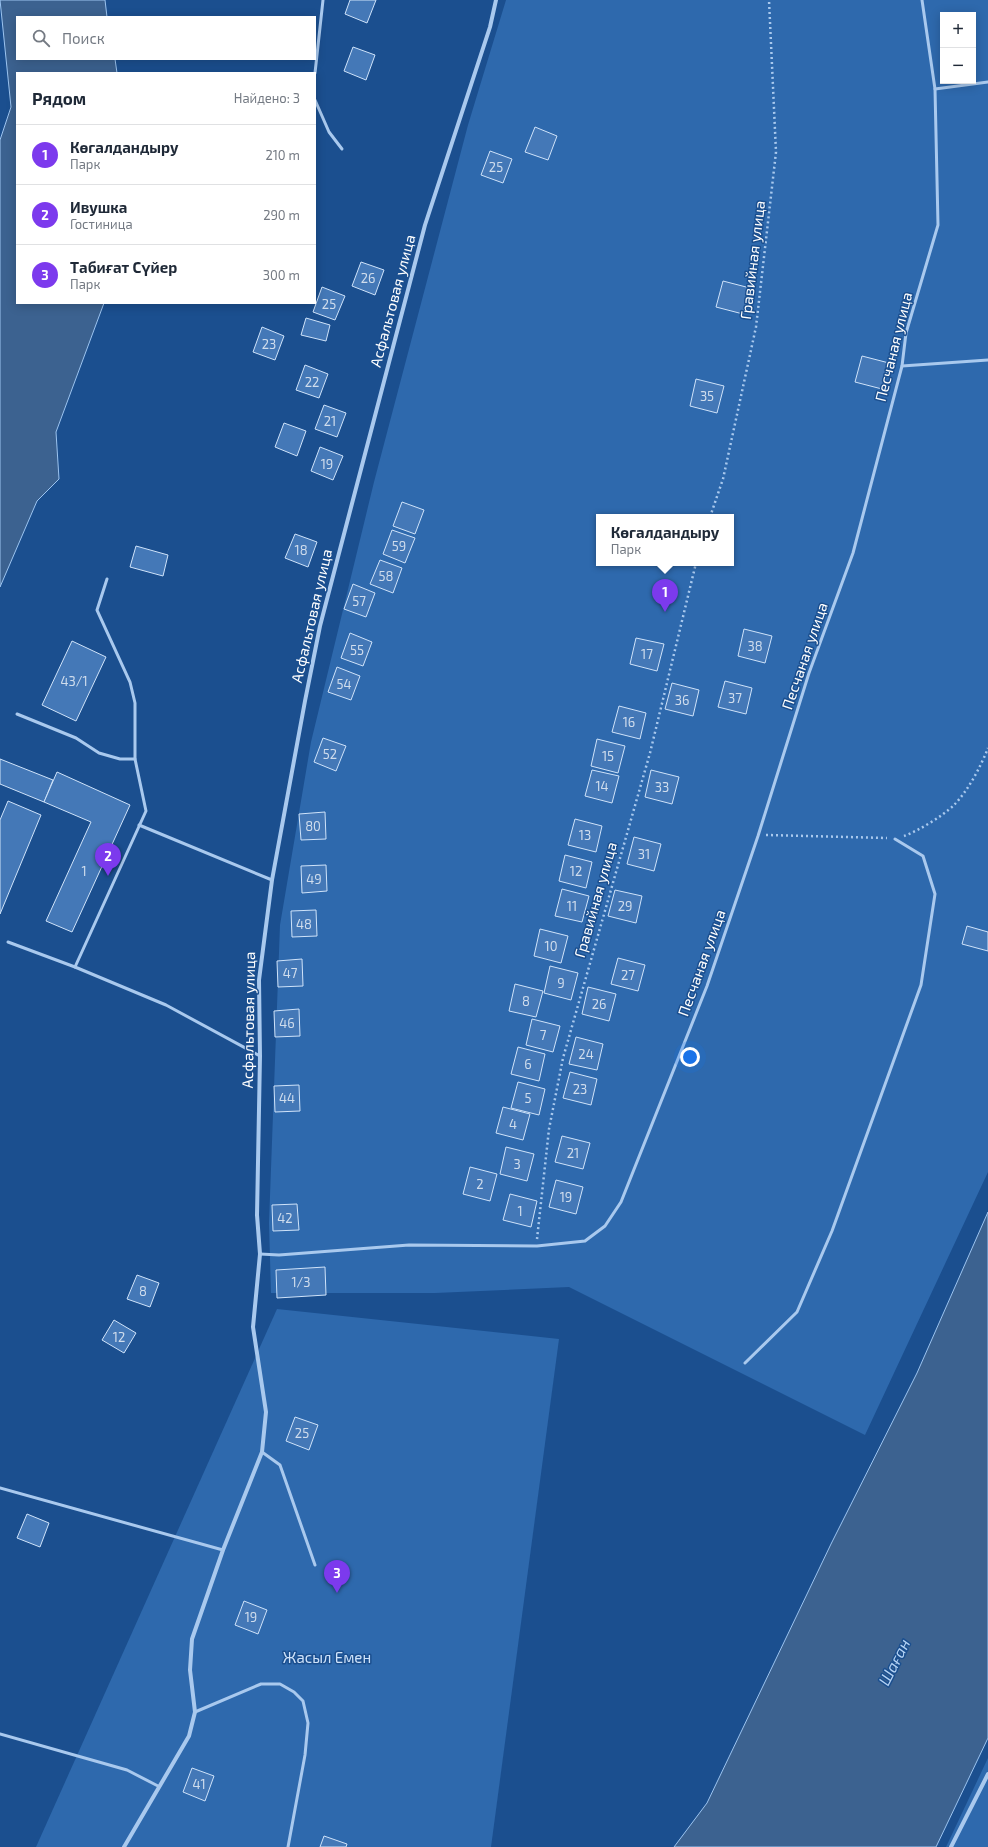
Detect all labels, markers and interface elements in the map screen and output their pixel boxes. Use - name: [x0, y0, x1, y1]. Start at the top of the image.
- map controls: [940, 12, 976, 84]
- button: +: [940, 12, 976, 48]
- search box: [16, 16, 316, 60]
- icon: search: [30, 27, 52, 49]
- text: Поиск: [62, 29, 105, 47]
- button: −: [940, 48, 976, 84]
- text: Рядом: [32, 88, 86, 108]
- text: Найдено: 3: [234, 90, 300, 106]
- text: Көгалдандыру: [70, 138, 179, 156]
- text: 1: [42, 147, 48, 163]
- text: 210 m: [265, 147, 300, 163]
- text: Парк: [70, 156, 100, 172]
- house number: 25: [489, 159, 503, 175]
- text: Ивушка: [70, 198, 127, 216]
- street label: Гравийная улица: [736, 199, 769, 320]
- text: 2: [41, 207, 49, 223]
- text: 290 m: [263, 207, 300, 223]
- text: Гостиница: [70, 216, 133, 232]
- street label: Асфальтовая улица: [366, 232, 419, 369]
- text: Табиғат Сүйер: [70, 258, 177, 276]
- text: 3: [41, 267, 49, 283]
- text: 300 m: [263, 267, 300, 283]
- house number: 26: [361, 270, 375, 286]
- text: Парк: [70, 276, 100, 292]
- street label: Песчаная улица: [871, 290, 916, 404]
- house number: 25: [322, 296, 336, 312]
- house number: 23: [262, 336, 276, 352]
- house number: 22: [305, 374, 319, 390]
- house number: 35: [700, 388, 714, 404]
- house number: 21: [324, 413, 336, 429]
- house number: 19: [321, 456, 333, 472]
- popup: [596, 514, 734, 566]
- text: Көгалдандыру: [611, 523, 719, 541]
- house number: 59: [392, 538, 406, 554]
- text: Парк: [611, 541, 641, 557]
- house number: 18: [294, 542, 308, 558]
- street label: Асфальтовая улица: [287, 547, 336, 685]
- house number: 58: [379, 568, 393, 584]
- pin: 1: [652, 579, 678, 612]
- house number: 57: [352, 593, 366, 609]
- street label: Песчаная улица: [777, 600, 832, 712]
- house number: 38: [747, 638, 763, 654]
- house number: 55: [350, 642, 364, 658]
- house number: 17: [641, 646, 653, 662]
- house number: 43/1: [60, 673, 88, 689]
- house number: 54: [337, 676, 351, 692]
- house number: 37: [728, 690, 742, 706]
- house number: 36: [675, 692, 689, 708]
- house number: 16: [623, 714, 635, 730]
- house number: 52: [323, 746, 337, 762]
- house number: 15: [602, 748, 614, 764]
- house number: 14: [595, 778, 609, 794]
- house number: 33: [655, 779, 669, 795]
- house number: 80: [305, 818, 321, 834]
- house number: 13: [579, 827, 591, 843]
- street label: Гравийная улица: [570, 840, 621, 960]
- pin: 2: [95, 843, 121, 876]
- house number: 31: [638, 846, 650, 862]
- house number: 1: [81, 863, 87, 879]
- house number: 12: [570, 863, 582, 879]
- house number: 49: [306, 871, 322, 887]
- house number: 11: [567, 898, 577, 914]
- house number: 29: [618, 898, 632, 914]
- street label: Песчаная улица: [673, 907, 730, 1019]
- house number: 48: [296, 916, 312, 932]
- house number: 10: [544, 938, 558, 954]
- street label: Асфальтовая улица: [238, 951, 259, 1089]
- house number: 47: [283, 965, 298, 981]
- house number: 27: [621, 967, 635, 983]
- house number: 9: [557, 975, 565, 991]
- house number: 8: [522, 993, 530, 1009]
- house number: 26: [592, 996, 606, 1012]
- house number: 46: [279, 1015, 295, 1031]
- house number: 7: [540, 1027, 547, 1043]
- house number: 24: [578, 1046, 594, 1062]
- your location: [680, 1047, 700, 1067]
- house number: 6: [524, 1056, 532, 1072]
- house number: 23: [573, 1081, 587, 1097]
- house number: 44: [279, 1090, 295, 1106]
- house number: 5: [525, 1090, 532, 1106]
- house number: 4: [509, 1116, 517, 1132]
- house number: 21: [567, 1145, 579, 1161]
- house number: 3: [513, 1156, 521, 1172]
- house number: 2: [476, 1176, 484, 1192]
- house number: 19: [560, 1189, 572, 1205]
- house number: 1: [517, 1203, 523, 1219]
- house number: 42: [277, 1210, 293, 1226]
- house number: 1/3: [291, 1274, 311, 1290]
- house number: 8: [139, 1283, 147, 1299]
- house number: 12: [113, 1329, 125, 1345]
- house number: 25: [295, 1425, 309, 1441]
- pin: 3: [324, 1560, 350, 1593]
- house number: 19: [245, 1609, 257, 1625]
- water label: Шаған: [874, 1635, 913, 1688]
- park label: Жасыл Емен: [283, 1648, 371, 1666]
- house number: 41: [192, 1776, 206, 1792]

